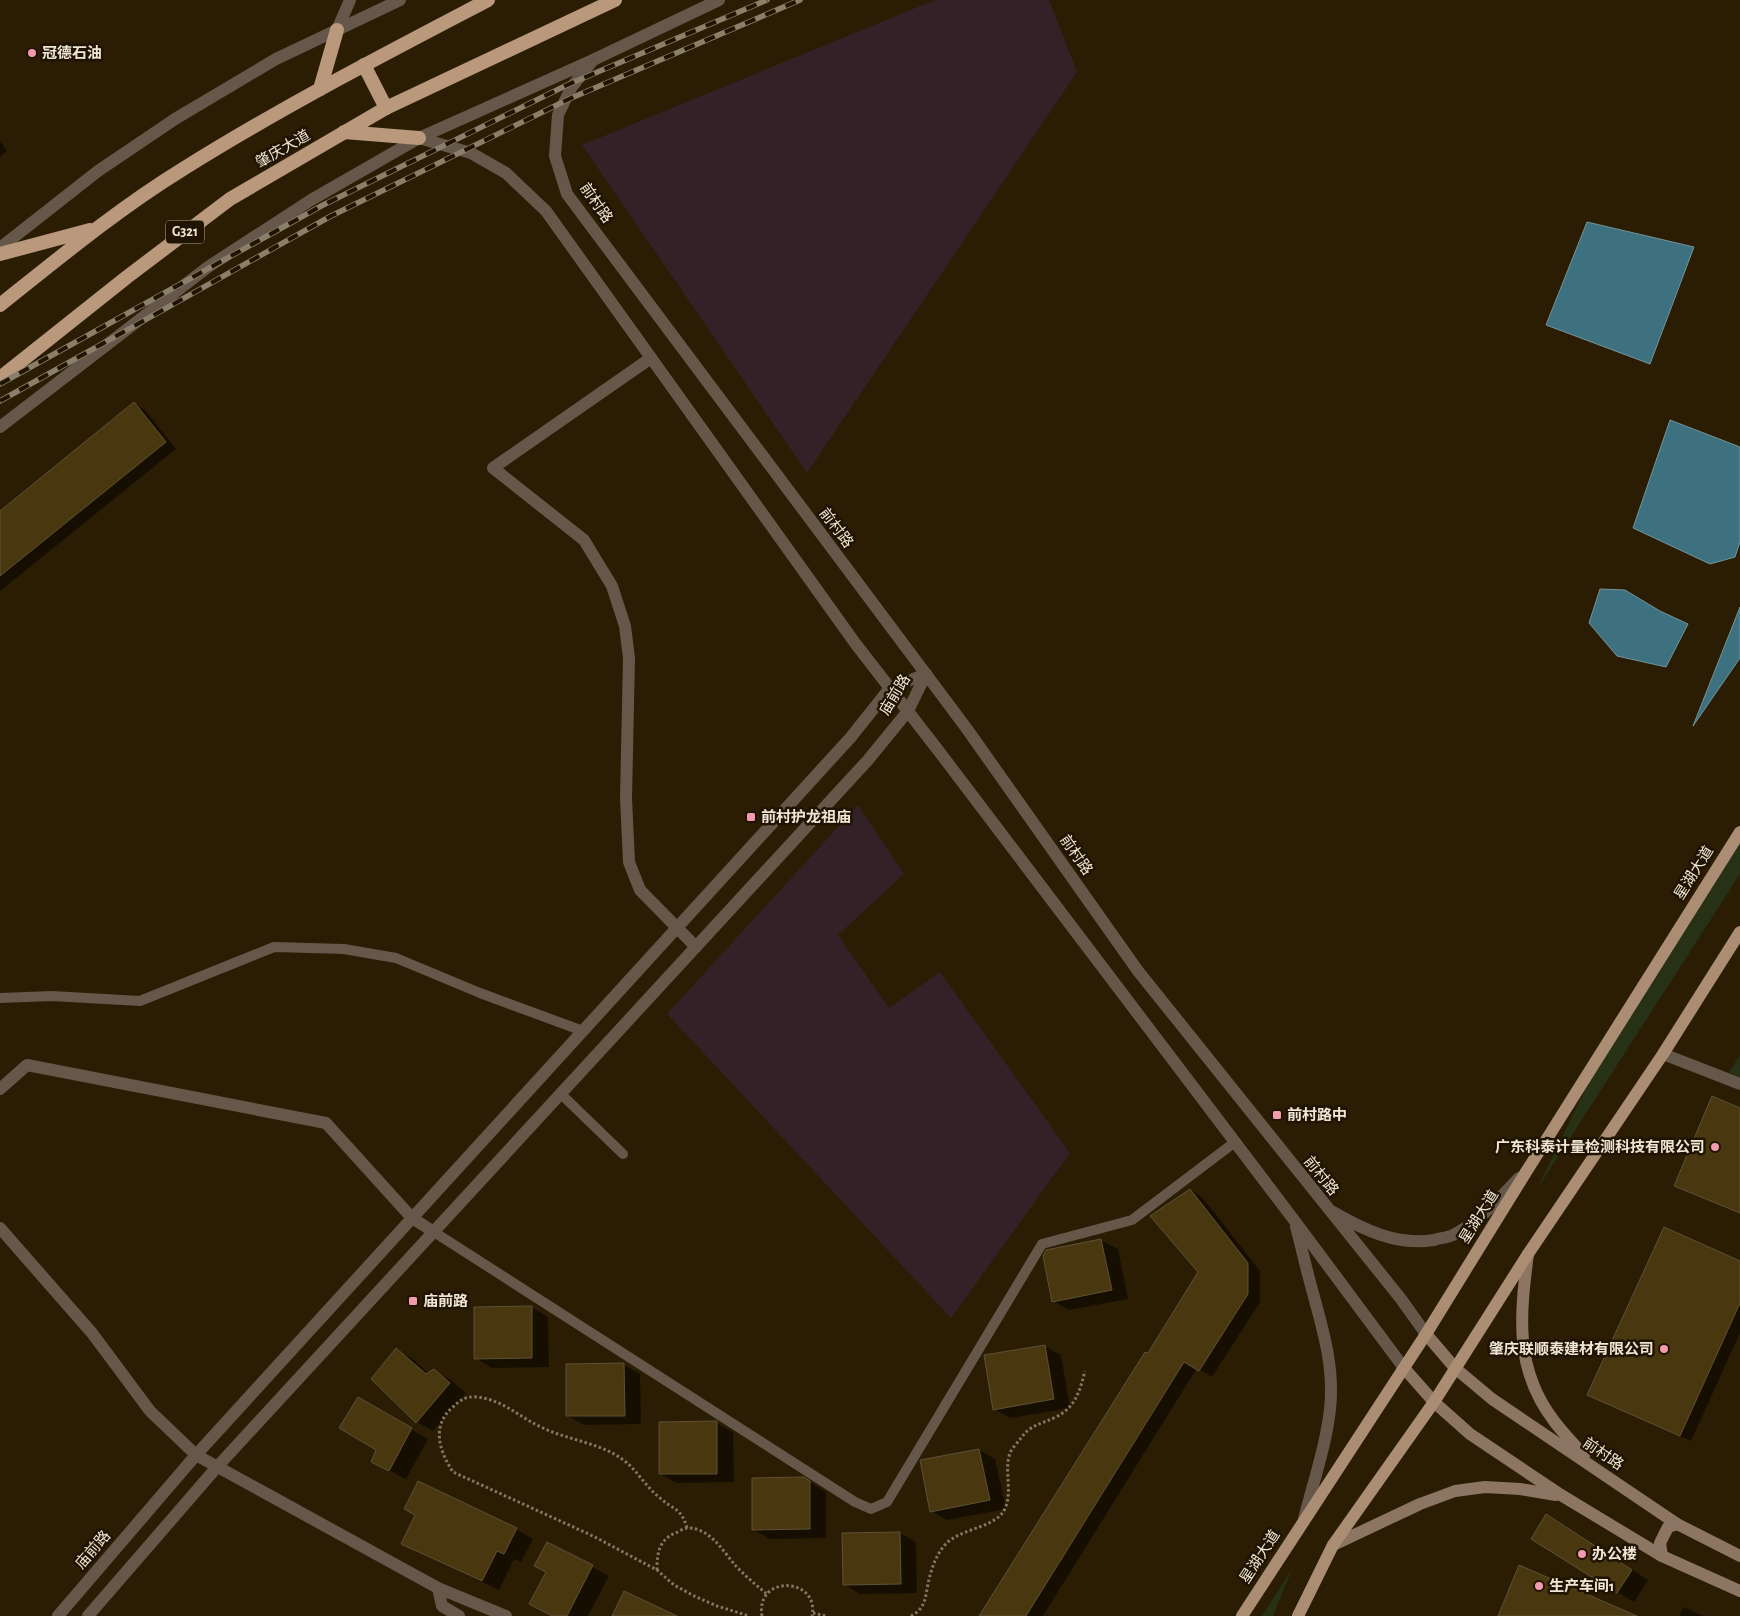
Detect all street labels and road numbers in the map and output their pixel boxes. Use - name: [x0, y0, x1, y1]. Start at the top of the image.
- street label: 肇庆大道: [253, 127, 313, 170]
- street label: 前村路: [577, 179, 617, 226]
- road number: G321: [166, 220, 204, 243]
- street label: 前村路: [816, 504, 857, 550]
- street label: 庙前路: [876, 671, 913, 718]
- street label: 前村路: [1057, 831, 1097, 878]
- street label: 星湖大道: [1671, 843, 1716, 902]
- street label: 前村路: [1301, 1153, 1343, 1198]
- street label: 星湖大道: [1456, 1187, 1501, 1246]
- street label: 前村路: [1580, 1434, 1627, 1473]
- street label: 庙前路: [72, 1527, 113, 1572]
- street label: 星湖大道: [1237, 1527, 1283, 1586]

